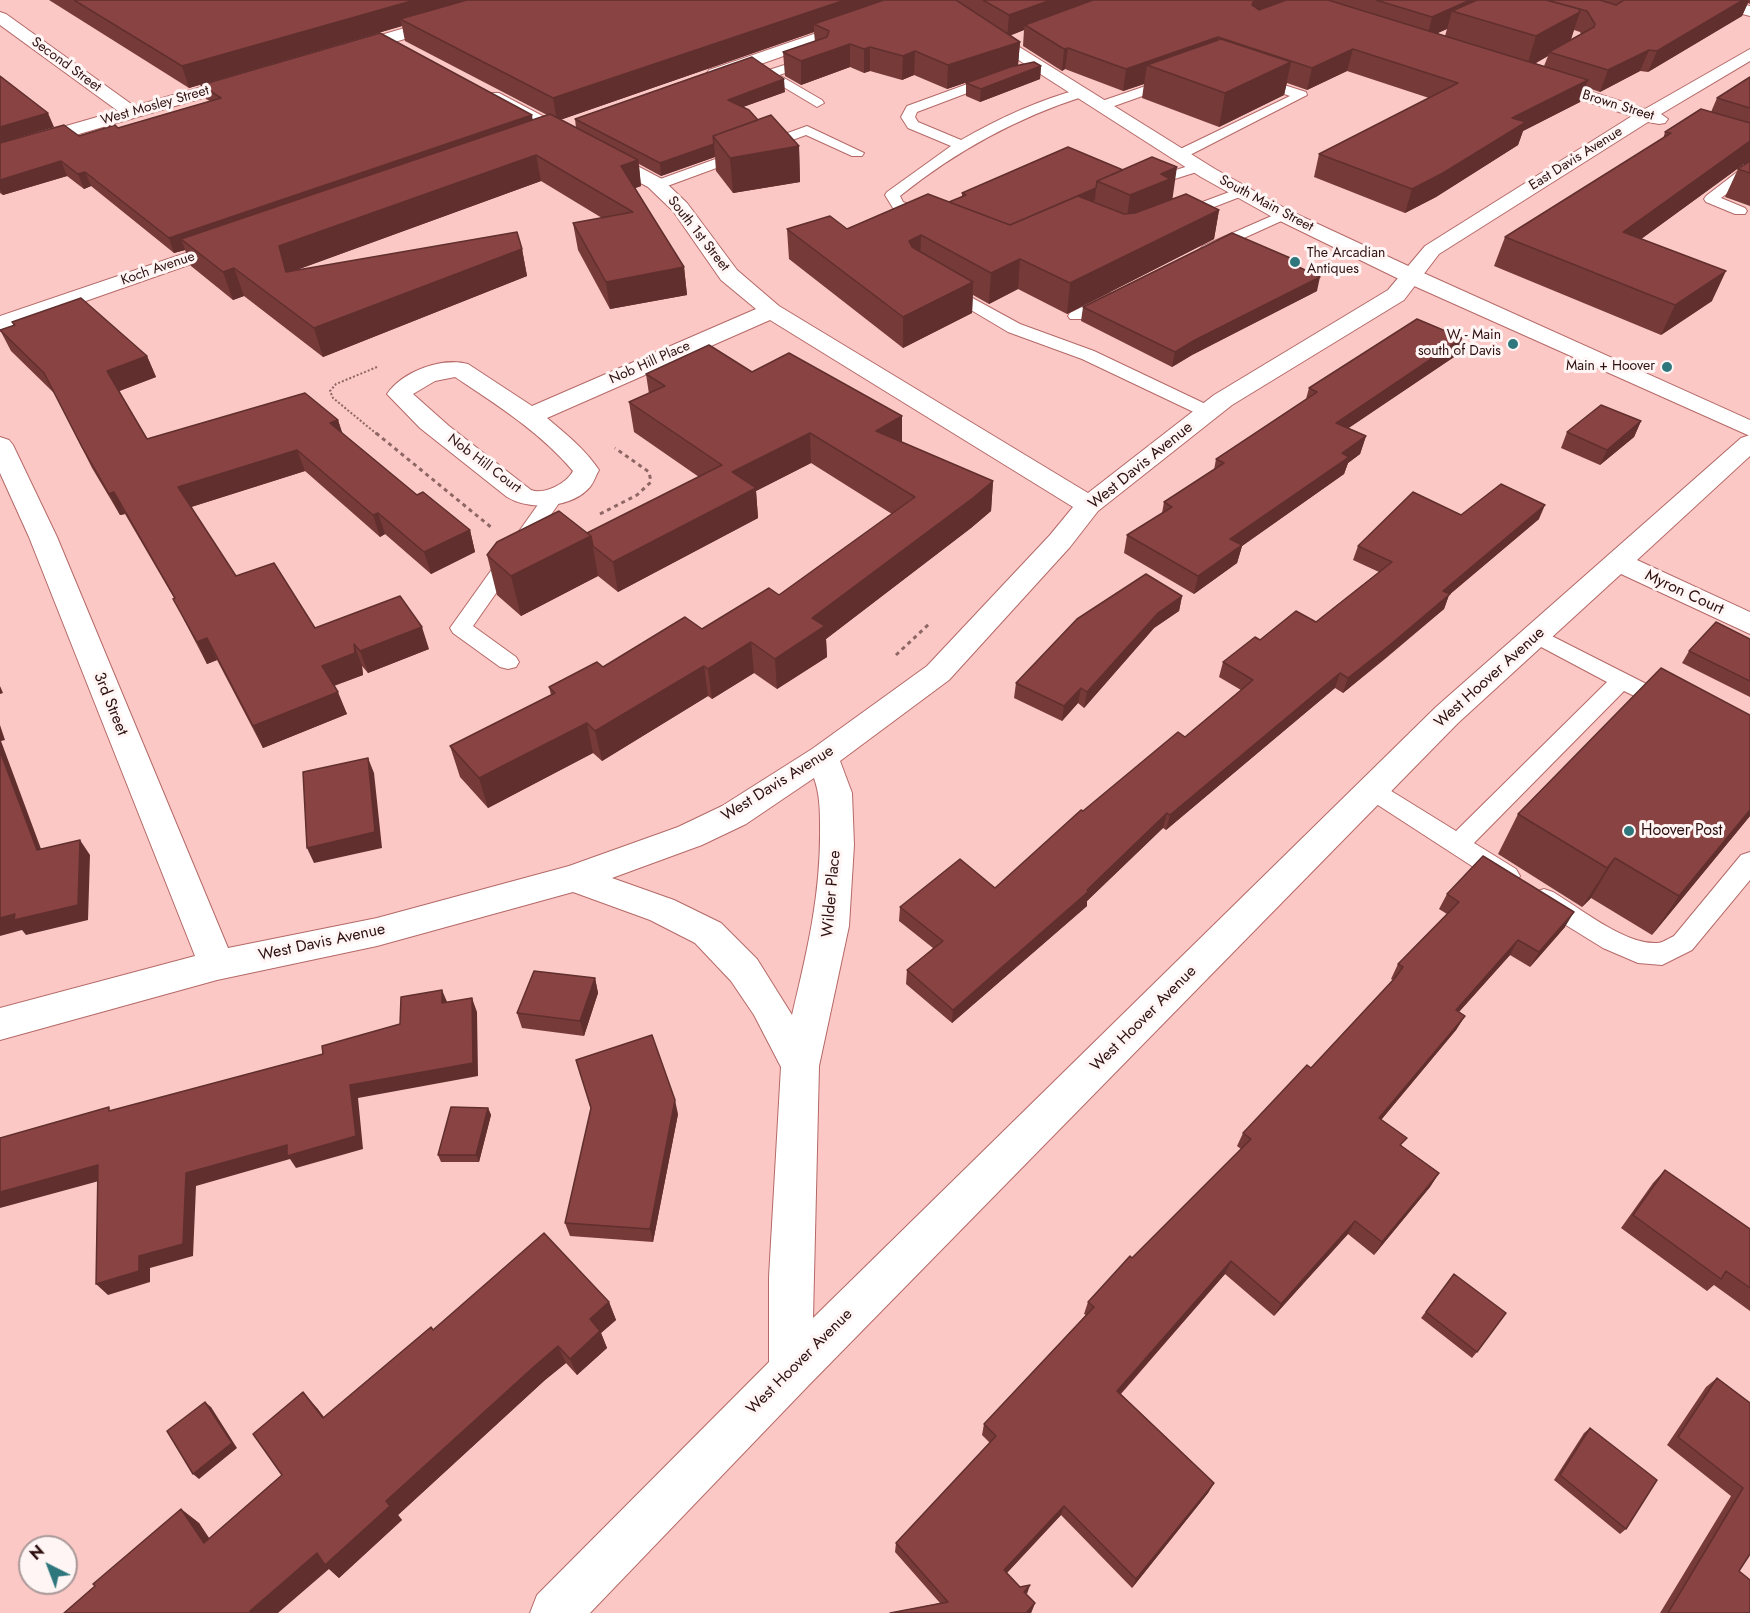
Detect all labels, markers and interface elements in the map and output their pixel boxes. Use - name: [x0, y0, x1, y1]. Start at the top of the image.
- street label: Second Street: [28, 34, 104, 96]
- street label: West Mosley Street: [99, 83, 211, 129]
- street label: Brown Street: [1580, 87, 1656, 125]
- street label: East Davis Avenue: [1526, 124, 1626, 194]
- street label: South Main Street: [1216, 172, 1316, 236]
- street label: South 1st Street: [664, 193, 732, 275]
- place label: The Arcadian Antiques: [1307, 246, 1385, 278]
- street label: Koch Avenue: [119, 249, 197, 289]
- marker: The Arcadian Antiques: [1288, 255, 1302, 269]
- place label: W - Main south of Davis: [1418, 328, 1501, 360]
- marker: W - Main south of Davis: [1506, 337, 1520, 351]
- street label: Nob Hill Place: [607, 338, 693, 388]
- place label: Main + Hoover: [1566, 359, 1655, 375]
- marker: Main + Hoover: [1660, 360, 1674, 374]
- street label: West Davis Avenue: [1085, 418, 1197, 514]
- street label: Nob Hill Court: [444, 431, 524, 497]
- street label: Myron Court: [1642, 566, 1726, 620]
- street label: West Hoover Avenue: [1431, 623, 1549, 733]
- street label: 3rd Street: [89, 670, 131, 738]
- street label: West Davis Avenue: [718, 742, 838, 826]
- place label: Hoover Post: [1641, 821, 1722, 841]
- marker: Hoover Post: [1622, 824, 1636, 838]
- street label: Wilder Place: [819, 850, 845, 938]
- street label: West Davis Avenue: [257, 920, 387, 966]
- street label: West Hoover Avenue: [1087, 962, 1201, 1076]
- street label: West Hoover Avenue: [743, 1305, 857, 1419]
- north arrow: [18, 1535, 78, 1595]
- text: N: [25, 1540, 49, 1566]

